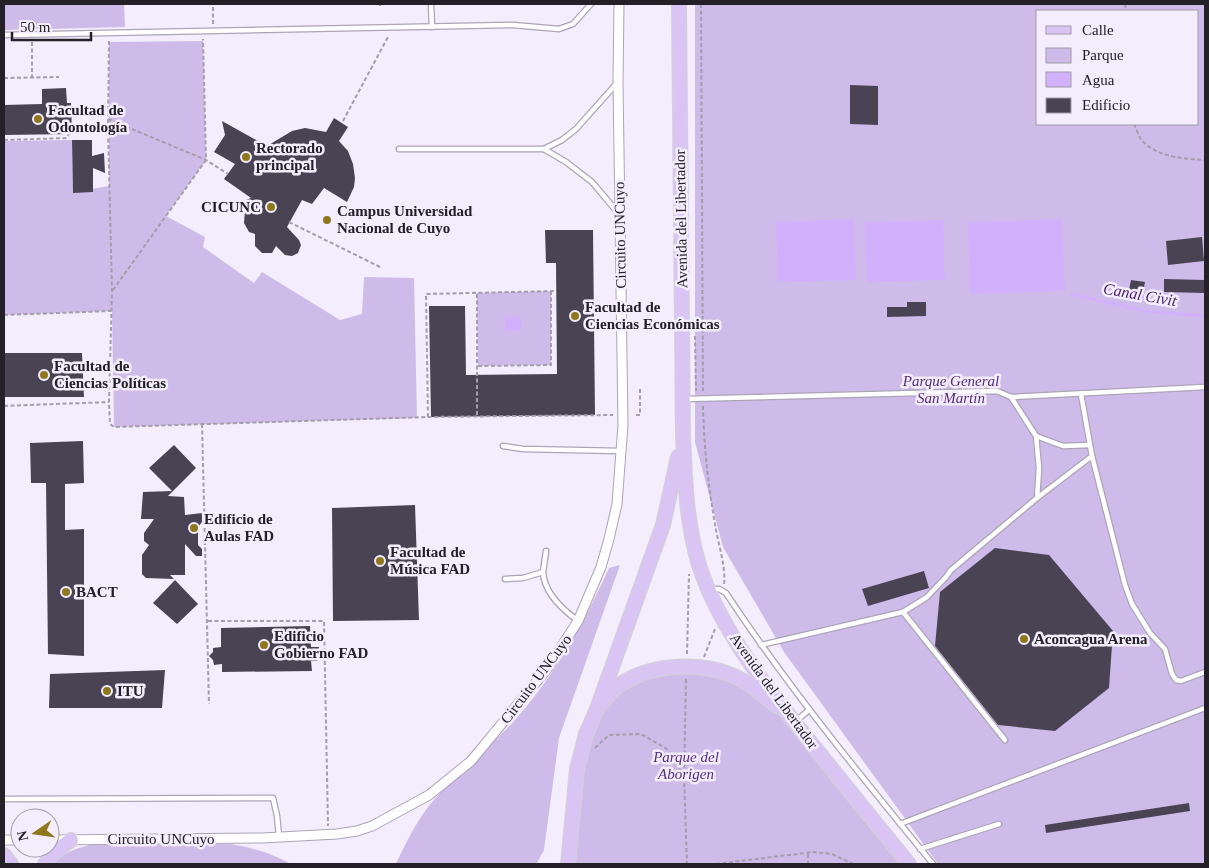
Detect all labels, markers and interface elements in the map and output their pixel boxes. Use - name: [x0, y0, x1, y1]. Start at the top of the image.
- scale bar: [12, 10, 91, 42]
- legend: [1036, 10, 1199, 125]
- text: 50 m: [20, 19, 51, 35]
- text: Calle: [1082, 22, 1114, 38]
- text: Parque: [1082, 47, 1124, 63]
- text: Agua: [1082, 72, 1115, 88]
- text: Edificio: [1082, 97, 1130, 113]
- place label: Facultad de Odontología: [48, 102, 128, 135]
- marker: Facultad de Odontología: [32, 113, 44, 125]
- place label: Rectorado principal: [256, 140, 323, 173]
- street label: Avenida del Libertador: [672, 149, 690, 289]
- marker: Rectorado principal: [240, 151, 252, 163]
- street label: Circuito UNCuyo: [611, 181, 629, 289]
- place label: CICUNC: [201, 199, 261, 215]
- marker: CICUNC: [265, 201, 277, 213]
- place label: Campus Universidad Nacional de Cuyo: [337, 203, 473, 236]
- marker: Campus Universidad Nacional de Cuyo: [321, 214, 333, 226]
- water label: Canal Civit: [1102, 280, 1178, 309]
- place label: Facultad de Ciencias Económicas: [585, 299, 720, 332]
- marker: Facultad de Ciencias Económicas: [569, 310, 581, 322]
- place label: Facultad de Ciencias Políticas: [54, 358, 166, 391]
- marker: Facultad de Ciencias Políticas: [38, 369, 50, 381]
- park label: Parque General San Martín: [902, 373, 999, 406]
- place label: Edificio de Aulas FAD: [204, 511, 274, 544]
- marker: Edificio de Aulas FAD: [188, 522, 200, 534]
- place label: Facultad de Música FAD: [390, 544, 470, 577]
- marker: Facultad de Música FAD: [374, 555, 386, 567]
- place label: BACT: [76, 584, 118, 600]
- marker: BACT: [60, 586, 72, 598]
- place label: Edificio Gobierno FAD: [274, 628, 368, 661]
- street label: Avenida del Libertador: [727, 630, 821, 752]
- street label: Circuito UNCuyo: [497, 631, 575, 727]
- place label: Aconcagua Arena: [1034, 631, 1148, 647]
- marker: Aconcagua Arena: [1018, 633, 1030, 645]
- marker: Edificio Gobierno FAD: [258, 639, 270, 651]
- place label: ITU: [117, 683, 144, 699]
- marker: ITU: [101, 685, 113, 697]
- park label: Parque del Aborigen: [652, 749, 719, 782]
- north arrow: [10, 808, 60, 858]
- text: N: [14, 829, 31, 842]
- street label: Circuito UNCuyo: [107, 831, 215, 847]

